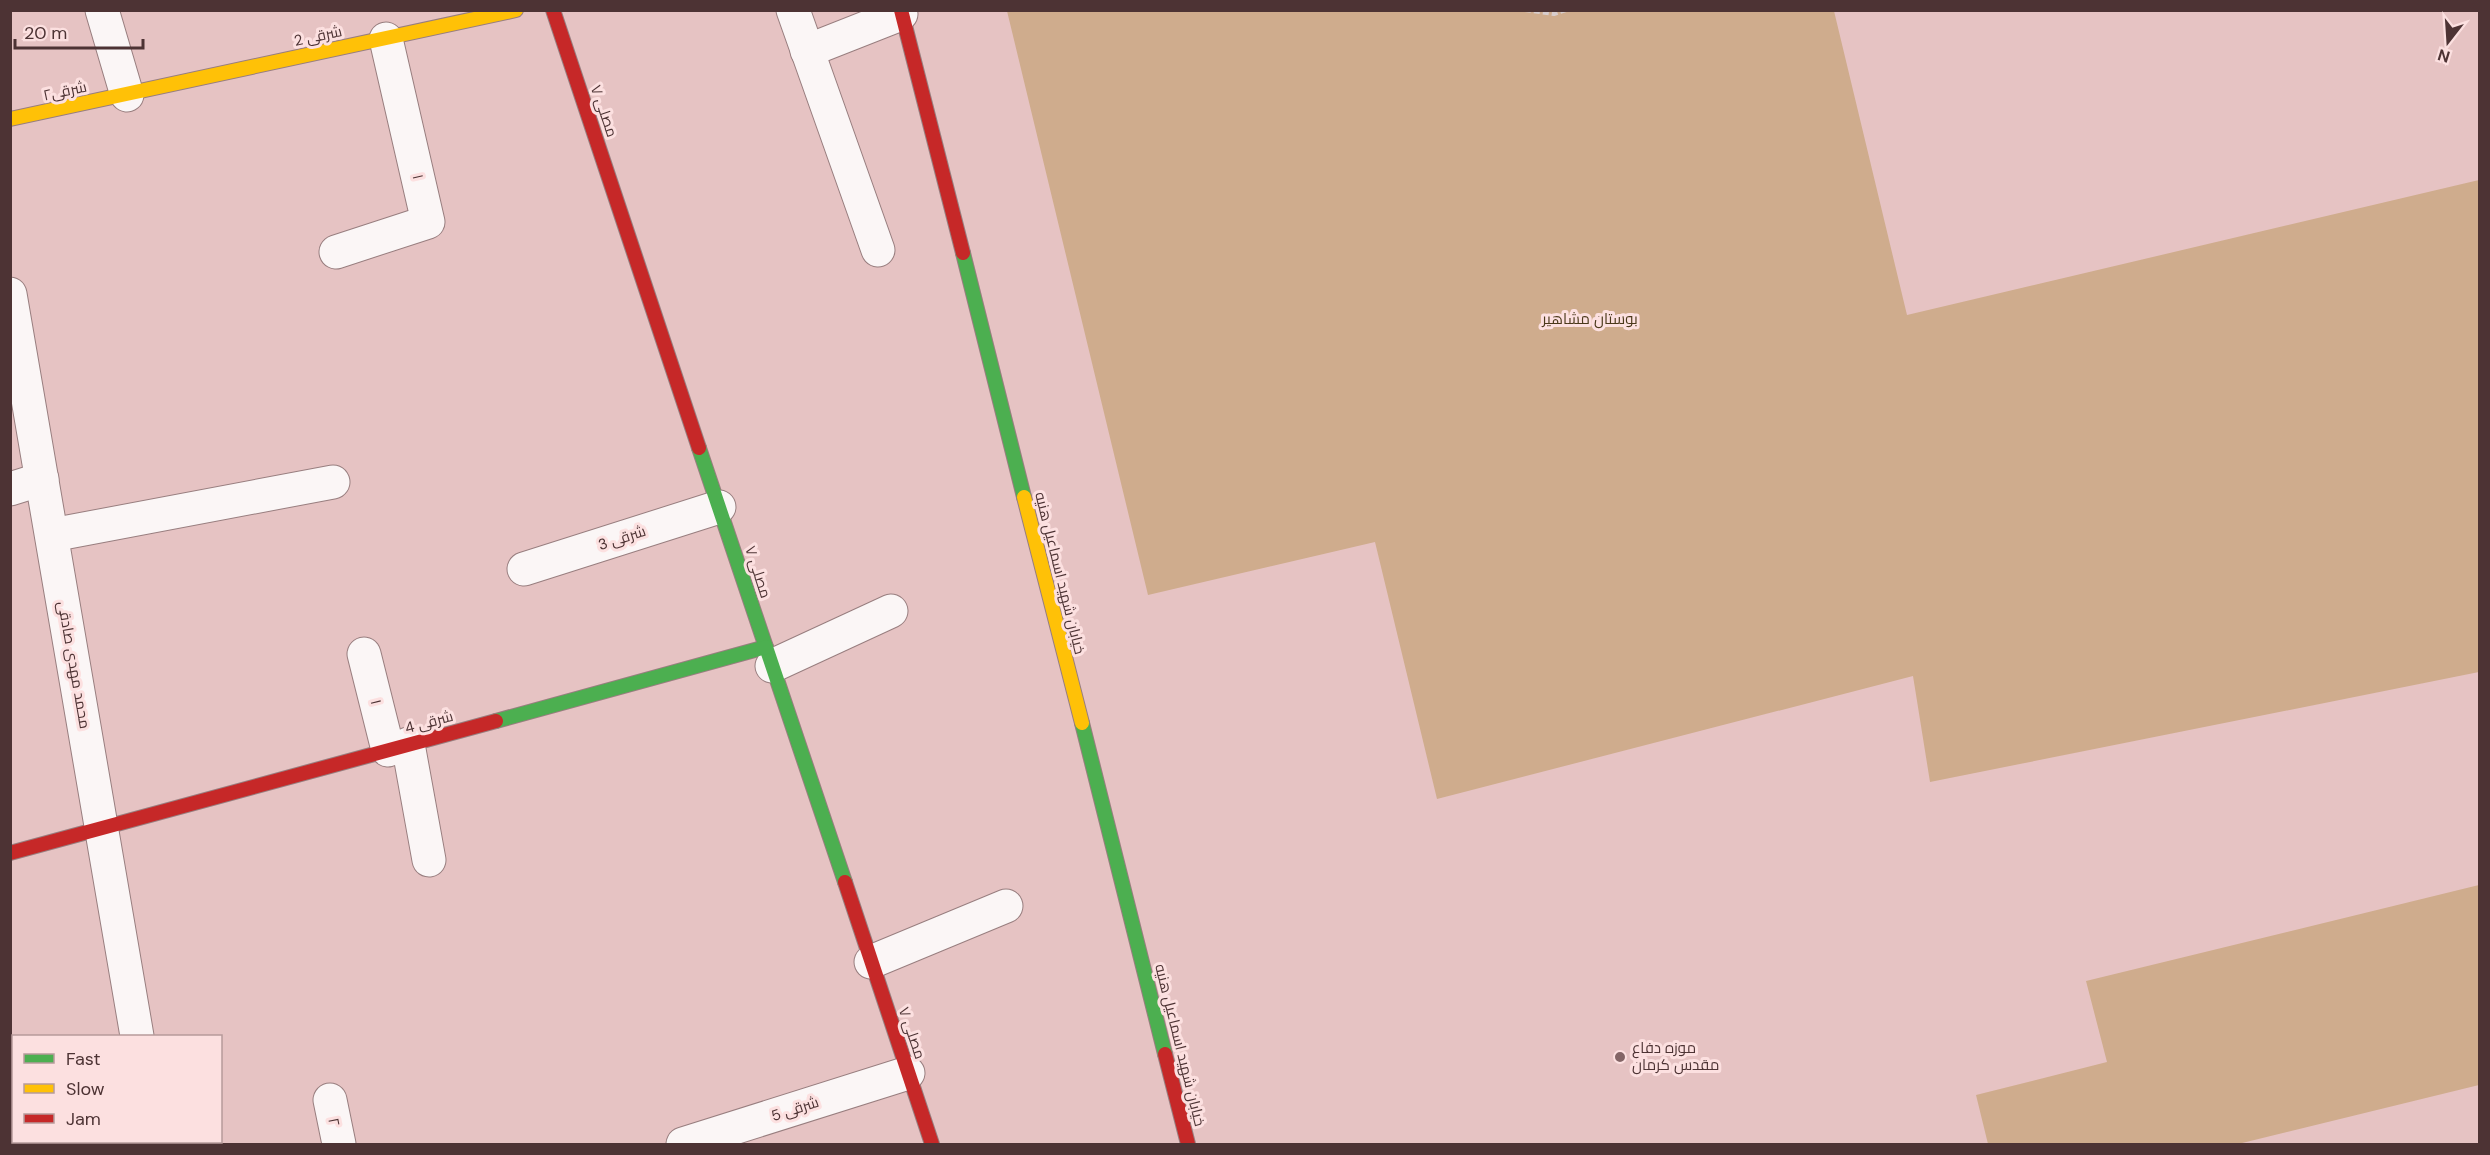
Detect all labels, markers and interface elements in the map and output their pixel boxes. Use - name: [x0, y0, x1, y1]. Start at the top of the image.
- scale bar: [15, 12, 142, 50]
- north arrow: [2418, 12, 2478, 72]
- text: 20 m: [24, 21, 67, 45]
- street label: شرقی 2: [292, 21, 344, 51]
- text: N: [2435, 44, 2452, 68]
- street label: شرقی۲: [41, 77, 89, 105]
- street label: مصلی ۷: [586, 82, 622, 140]
- street label: ۱: [408, 172, 428, 182]
- park label: بوستان مشاهیر: [1541, 309, 1638, 329]
- street label: خیابان شهید اسماعیل هنیه: [1030, 490, 1090, 656]
- street label: شرقی 3: [596, 521, 648, 555]
- street label: مصلی ۷: [740, 543, 776, 601]
- street label: محمد مهدی صادقی: [53, 600, 95, 730]
- street label: ۱: [366, 697, 386, 707]
- street label: شرقی 4: [403, 706, 455, 738]
- street label: خیابان شهید اسماعیل هنیه: [1150, 962, 1210, 1128]
- street label: مصلی ۷: [894, 1004, 930, 1062]
- legend: [12, 1035, 222, 1143]
- place label: موزه دفاع مقدس کرمان: [1632, 1038, 1719, 1075]
- text: Fast: [66, 1047, 101, 1071]
- marker: موزه دفاع مقدس کرمان: [1613, 1050, 1627, 1064]
- text: Slow: [66, 1077, 105, 1101]
- street label: شرقی 5: [769, 1092, 821, 1126]
- text: Jam: [66, 1107, 101, 1131]
- street label: ۲: [323, 1116, 345, 1128]

